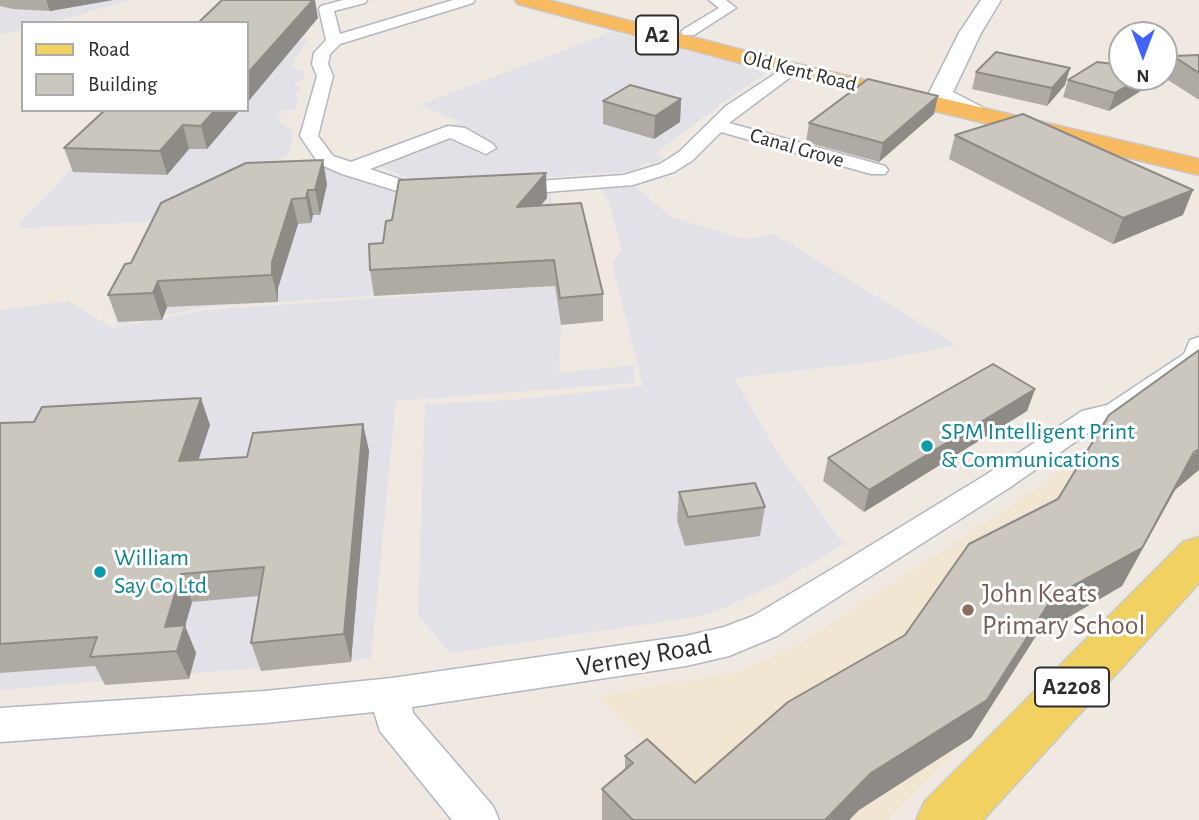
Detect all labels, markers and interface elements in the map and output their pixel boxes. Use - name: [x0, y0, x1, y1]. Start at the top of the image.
- road number: A2: [636, 16, 678, 54]
- legend: [21, 21, 248, 112]
- north arrow: [1108, 21, 1178, 91]
- text: Road: [88, 39, 130, 60]
- street label: Old Kent Road: [741, 45, 859, 97]
- text: N: [1136, 66, 1150, 85]
- text: Building: [88, 74, 157, 95]
- street label: Canal Grove: [747, 123, 847, 173]
- place label: SPM Intelligent Print & Communications: [941, 418, 1135, 474]
- marker: SPM Intelligent Print & Communications: [919, 438, 935, 454]
- place label: William Say Co Ltd: [114, 544, 207, 600]
- marker: William Say Co Ltd: [92, 564, 108, 580]
- place label: John Keats Primary School: [982, 577, 1145, 643]
- marker: John Keats Primary School: [960, 602, 976, 618]
- street label: Verney Road: [574, 628, 714, 684]
- road number: A2208: [1035, 667, 1109, 706]

